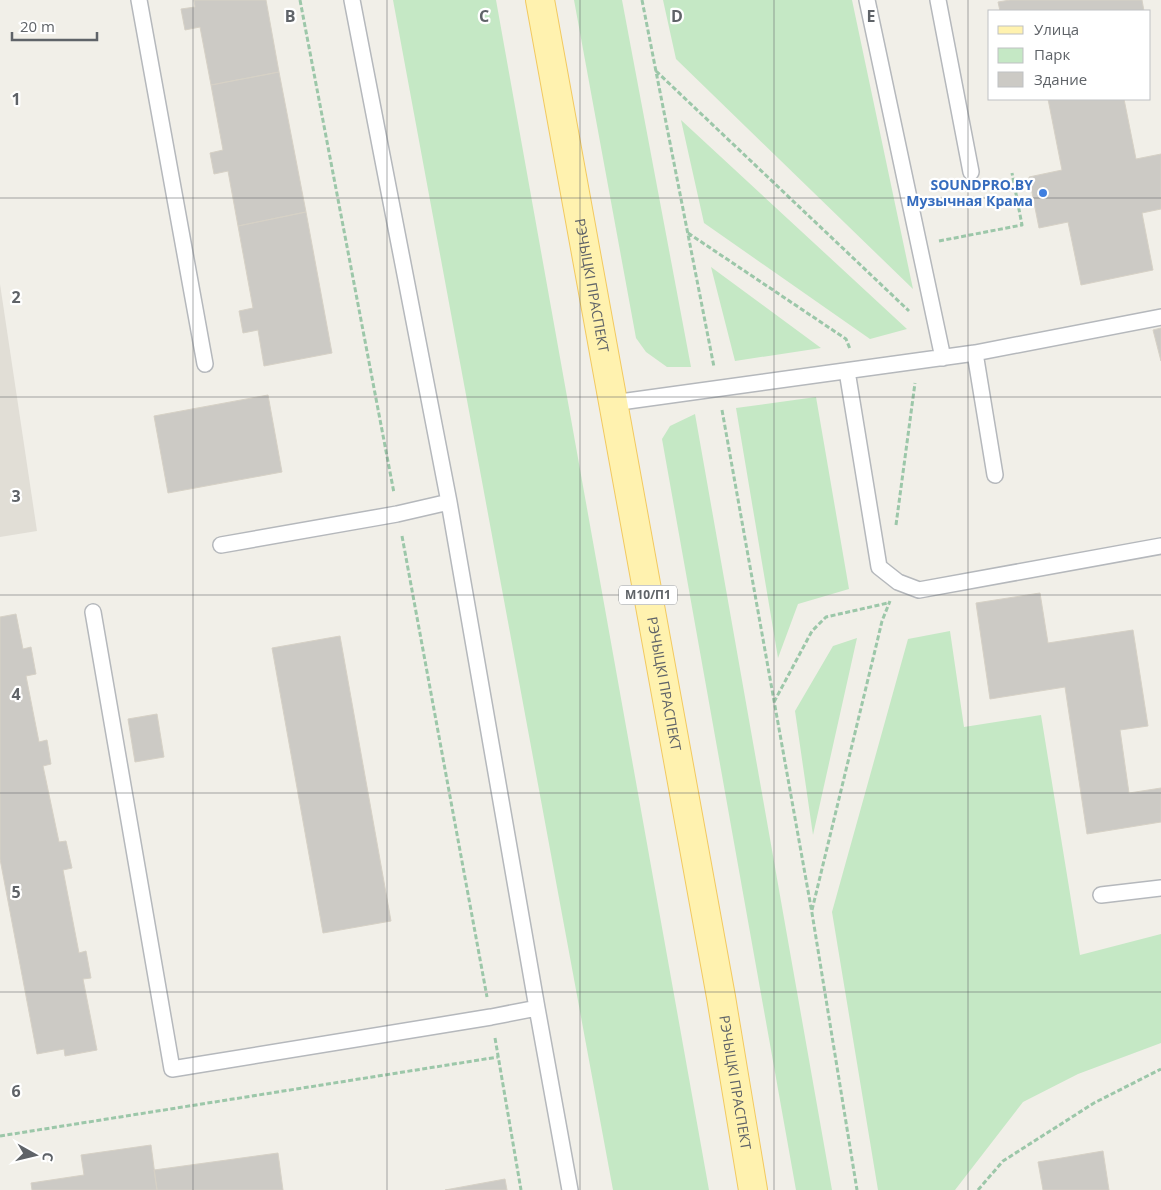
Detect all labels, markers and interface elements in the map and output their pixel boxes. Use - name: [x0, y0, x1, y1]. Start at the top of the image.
- text: B: [285, 5, 295, 27]
- text: C: [479, 5, 489, 27]
- text: D: [671, 5, 683, 27]
- text: E: [867, 5, 876, 27]
- scale bar: [12, 10, 98, 42]
- legend: [988, 10, 1151, 100]
- text: 20 m: [20, 16, 55, 36]
- text: Улица: [1034, 19, 1079, 39]
- text: Парк: [1034, 44, 1070, 64]
- text: Здание: [1034, 69, 1087, 89]
- text: 1: [11, 88, 21, 110]
- place label: SOUNDPRO.BY Музычная Крама: [906, 175, 1033, 210]
- marker: SOUNDPRO.BY Музычная Крама: [1037, 187, 1049, 199]
- street label: РЭЧЫЦКІ ПРАСПЕКТ: [571, 217, 614, 354]
- text: 2: [11, 286, 21, 308]
- text: 3: [11, 485, 21, 507]
- road number: М10/П1: [619, 586, 677, 604]
- street label: РЭЧЫЦКІ ПРАСПЕКТ: [643, 615, 686, 753]
- text: 4: [11, 683, 21, 705]
- text: 5: [11, 881, 21, 903]
- street label: РЭЧЫЦКІ ПРАСПЕКТ: [715, 1014, 756, 1151]
- text: 6: [11, 1080, 21, 1102]
- north arrow: [10, 1130, 60, 1180]
- text: С: [38, 1151, 58, 1163]

